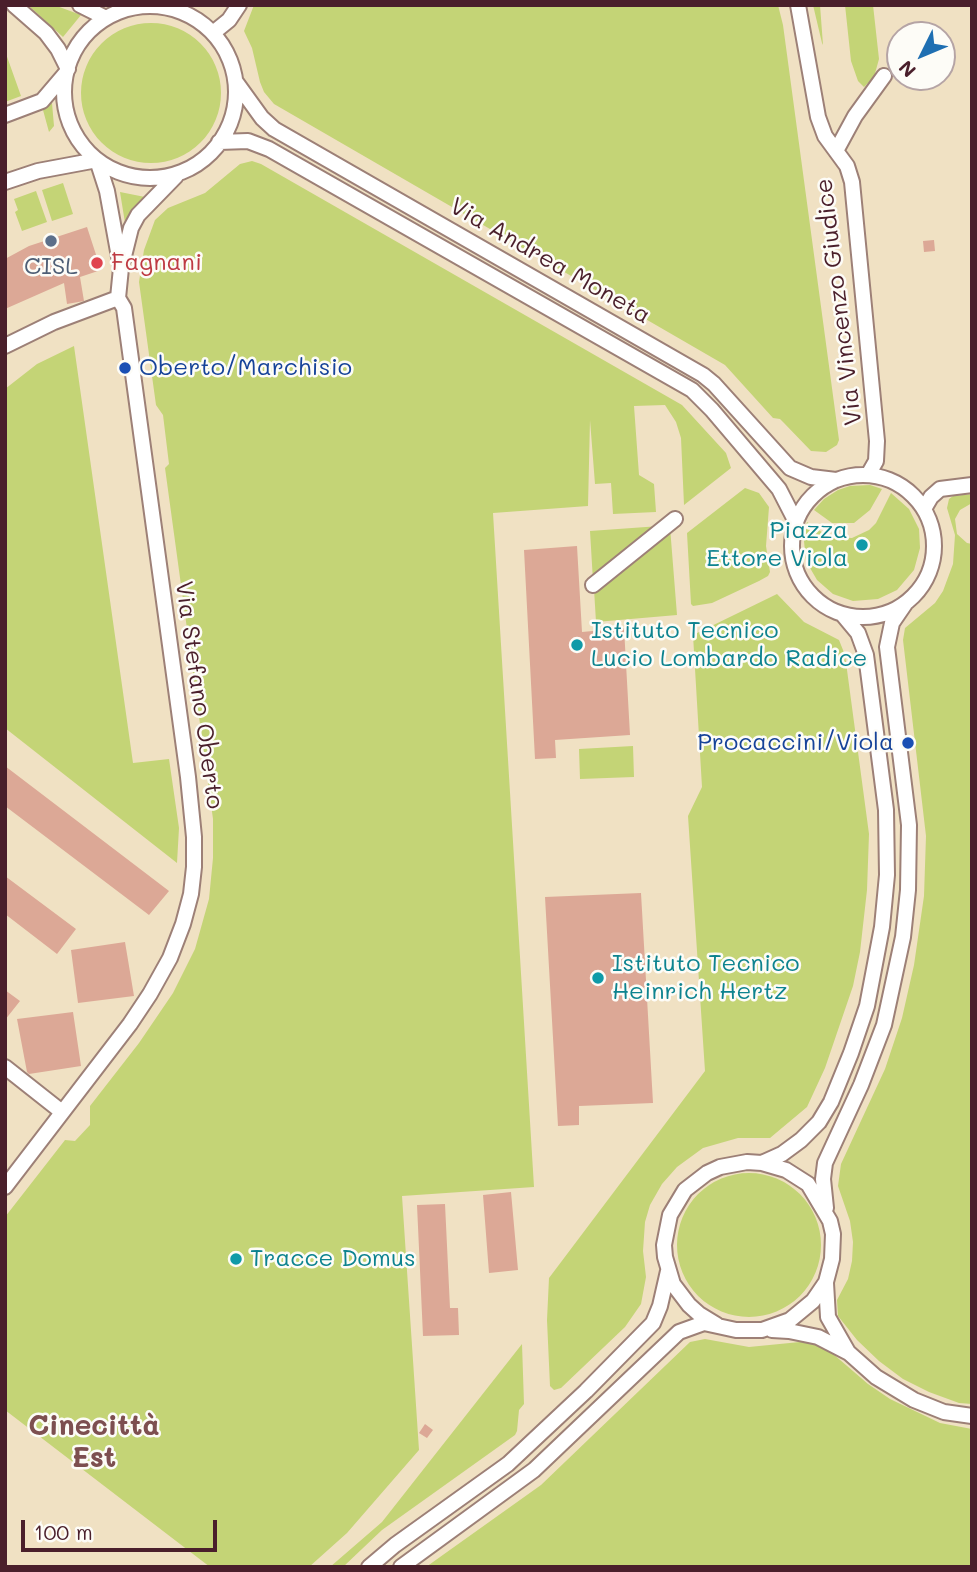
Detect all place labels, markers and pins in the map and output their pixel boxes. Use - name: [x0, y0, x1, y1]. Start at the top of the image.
- marker: CISL: [43, 233, 59, 249]
- place label: Fagnani: [111, 249, 202, 277]
- place label: CISL: [24, 253, 78, 281]
- marker: Fagnani: [89, 255, 105, 271]
- place label: Oberto/Marchisio: [139, 354, 352, 382]
- marker: Oberto/Marchisio: [117, 360, 133, 376]
- place label: Piazza Ettore Viola: [706, 517, 848, 573]
- marker: Piazza Ettore Viola: [854, 537, 870, 553]
- place label: Istituto Tecnico Lucio Lombardo Radice: [591, 617, 867, 673]
- marker: Istituto Tecnico Lucio Lombardo Radice: [569, 637, 585, 653]
- place label: Procaccini/Viola: [697, 729, 894, 757]
- marker: Procaccini/Viola: [900, 735, 916, 751]
- place label: Istituto Tecnico Heinrich Hertz: [612, 950, 800, 1006]
- marker: Istituto Tecnico Heinrich Hertz: [590, 970, 606, 986]
- place label: Tracce Domus: [250, 1245, 416, 1273]
- marker: Tracce Domus: [228, 1251, 244, 1267]

